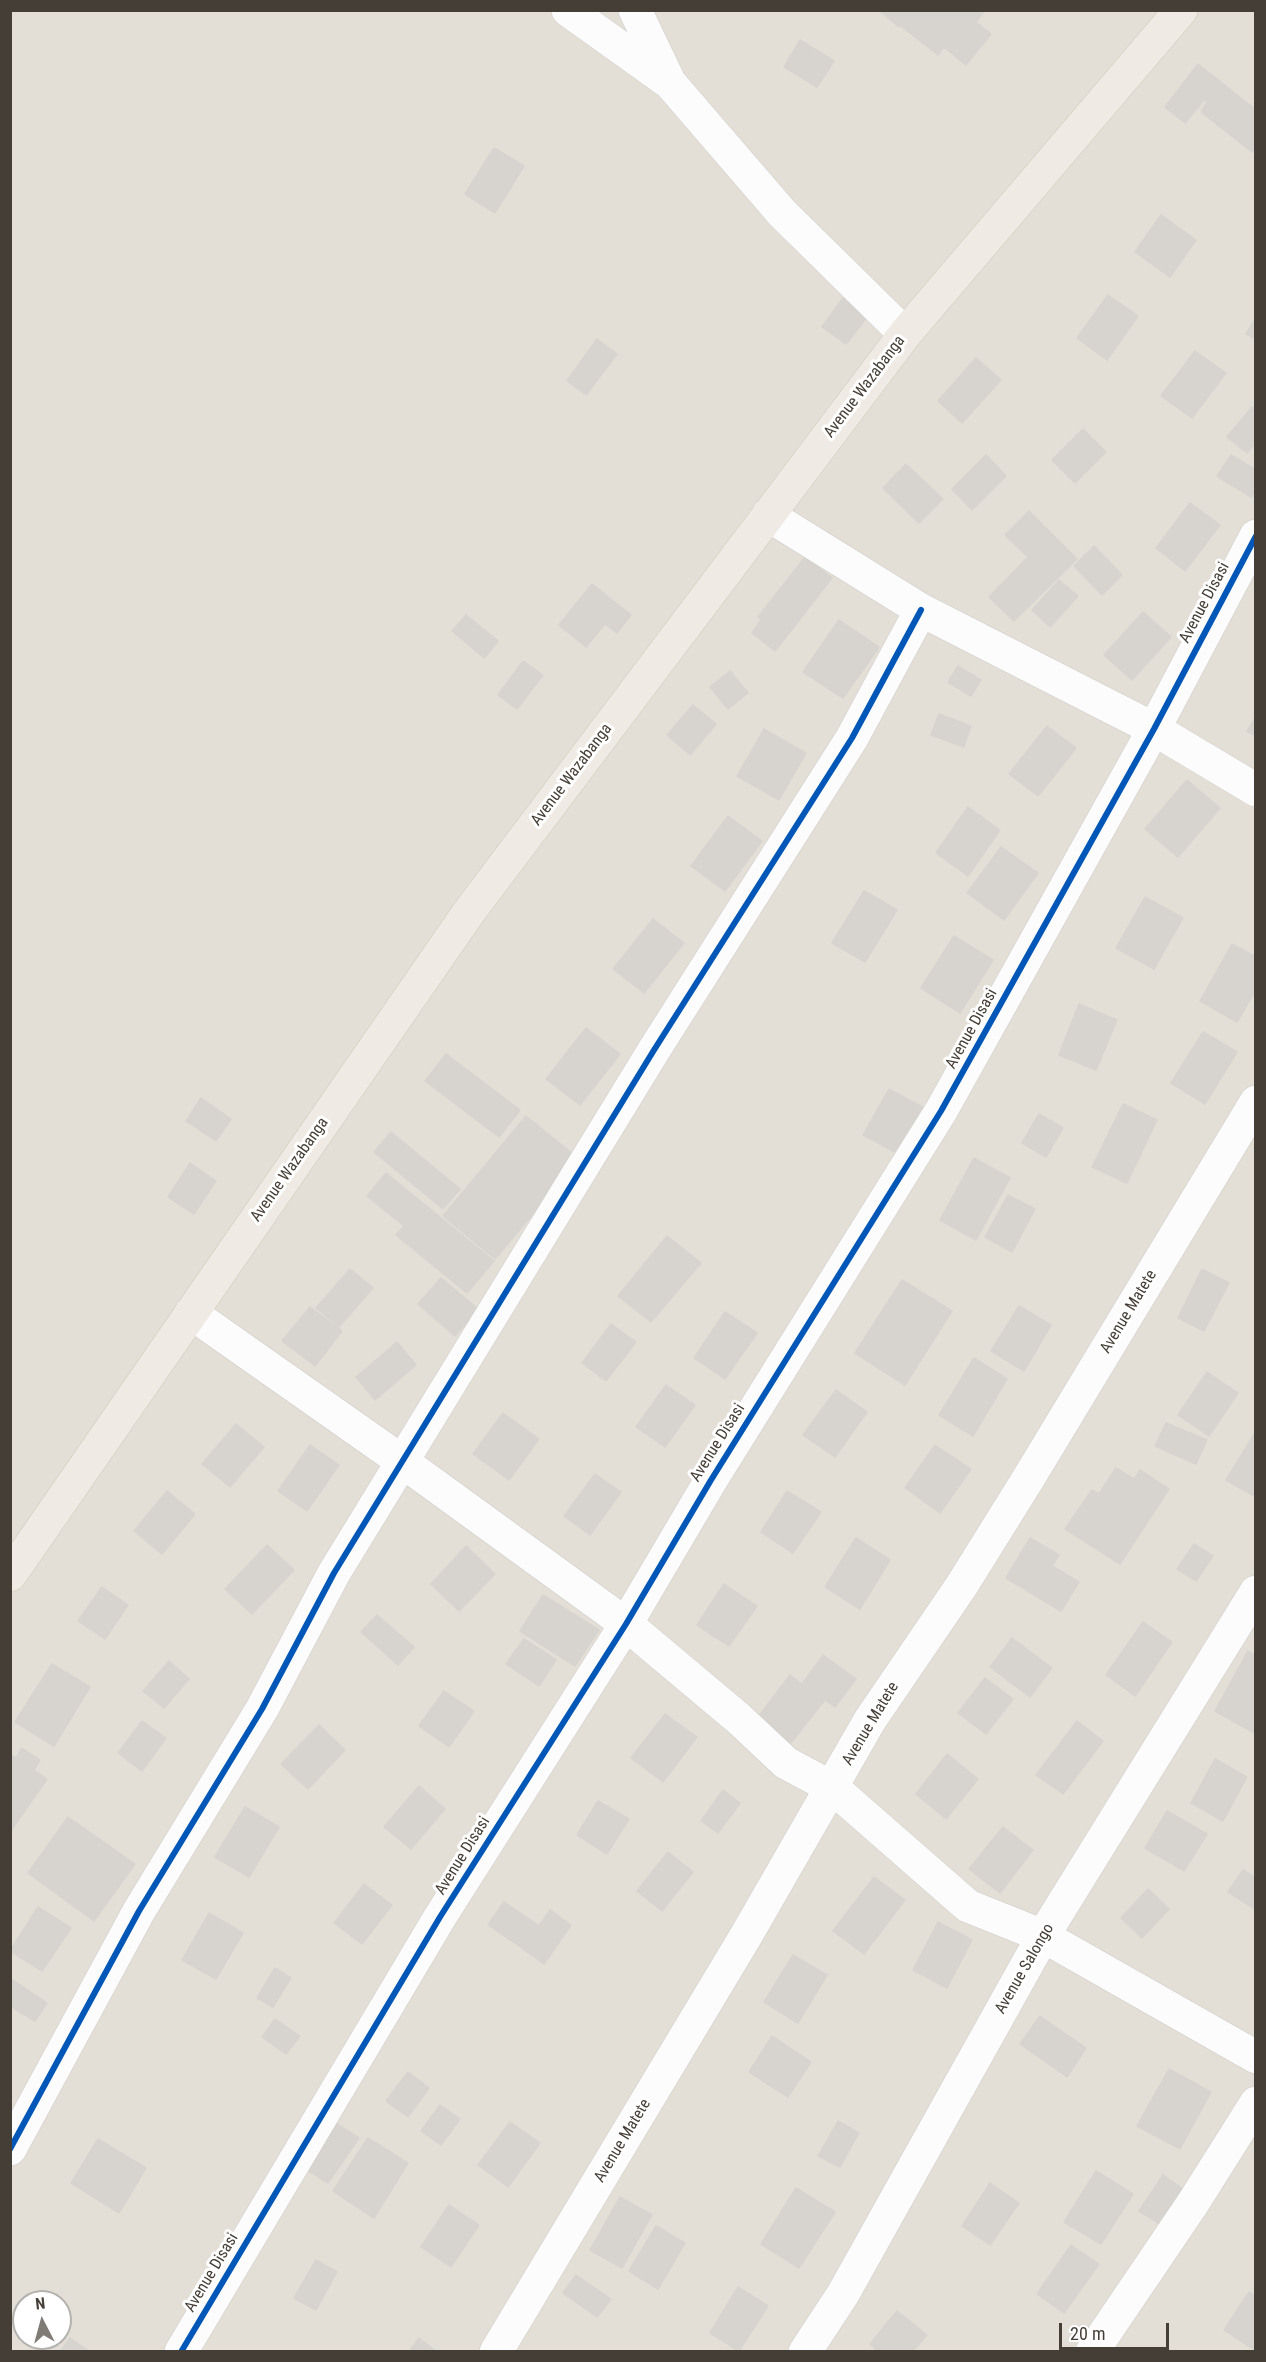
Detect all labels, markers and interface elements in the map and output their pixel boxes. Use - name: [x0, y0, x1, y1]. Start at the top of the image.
- street label: Avenue Wazabanga: [820, 332, 910, 442]
- street label: Avenue Disasi: [1176, 559, 1234, 647]
- street label: Avenue Wazabanga: [527, 720, 617, 830]
- street label: Avenue Disasi: [942, 986, 1002, 1072]
- street label: Avenue Wazabanga: [247, 1114, 333, 1226]
- street label: Avenue Matete: [1097, 1267, 1161, 1357]
- street label: Avenue Disasi: [686, 1400, 750, 1486]
- street label: Avenue Matete: [839, 1679, 903, 1769]
- street label: Avenue Disasi: [431, 1813, 495, 1899]
- street label: Avenue Salongo: [991, 1920, 1059, 2018]
- street label: Avenue Matete: [591, 2096, 655, 2186]
- street label: Avenue Disasi: [181, 2230, 243, 2316]
- north arrow: [12, 2290, 72, 2350]
- text: N: [34, 2294, 46, 2314]
- scale bar: [1062, 2311, 1172, 2349]
- text: 20 m: [1070, 2323, 1105, 2344]

